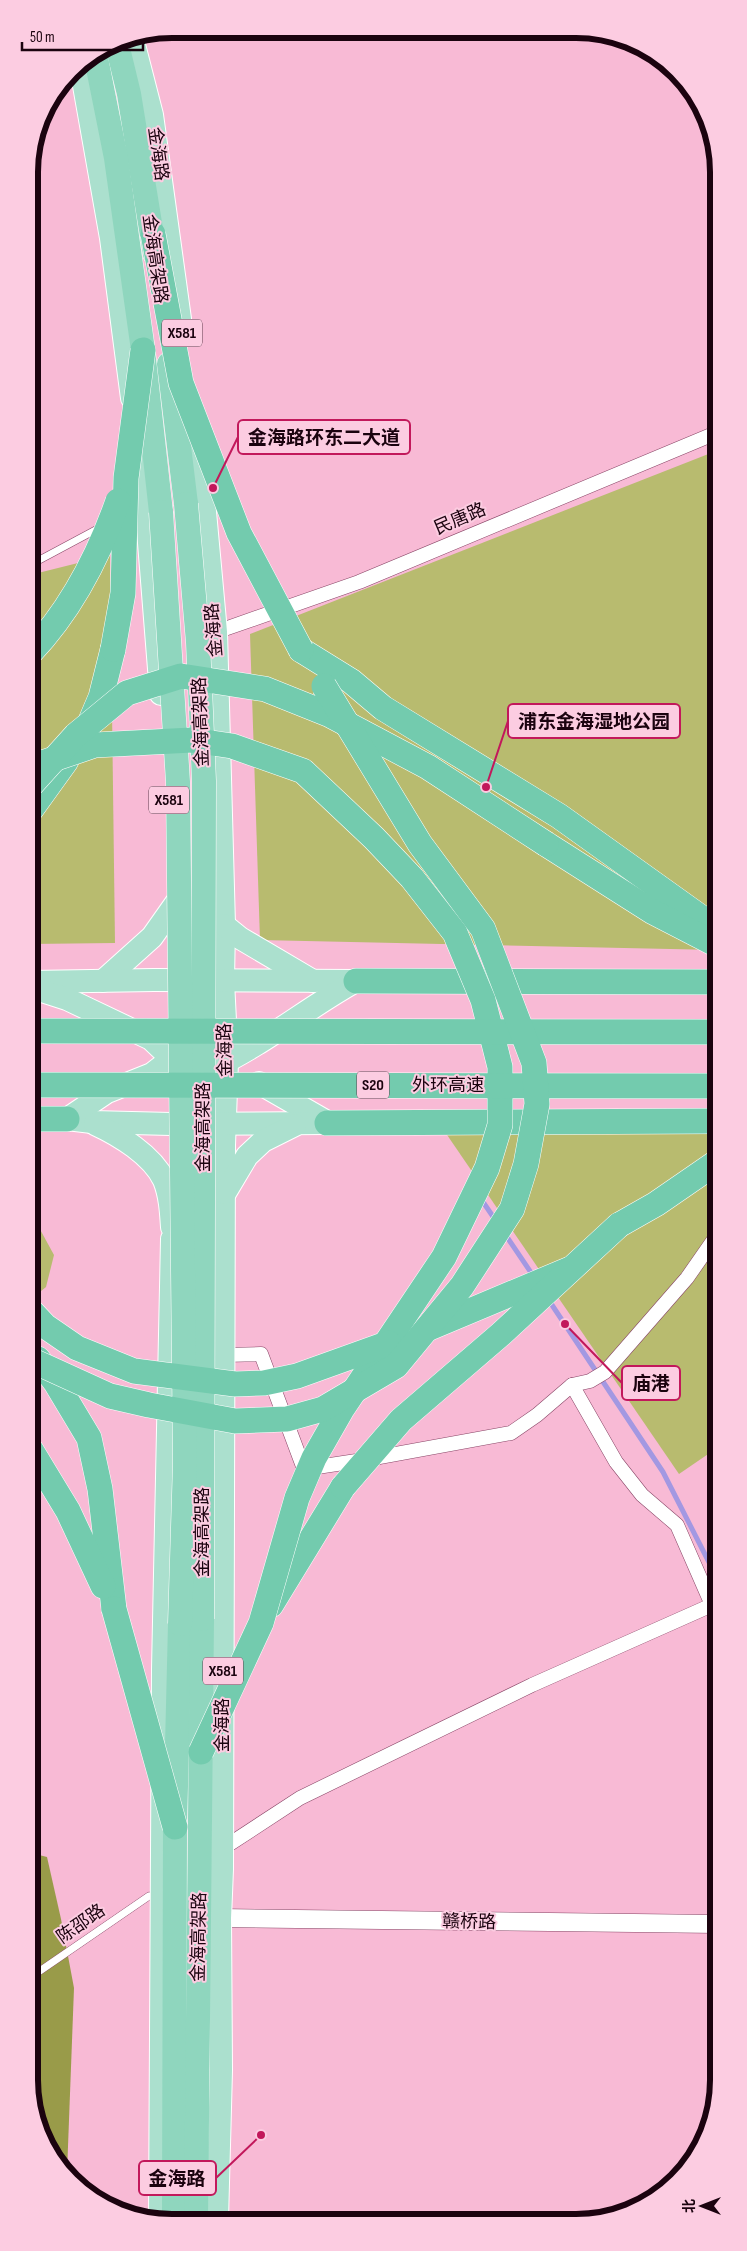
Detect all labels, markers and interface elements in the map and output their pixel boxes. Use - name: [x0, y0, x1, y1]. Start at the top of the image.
- scale bar: [22, 20, 144, 52]
- text: 50 m: [30, 28, 55, 47]
- street label: 金海路: [144, 126, 172, 182]
- street label: 金海高架路: [138, 213, 172, 305]
- road number: X581: [162, 319, 202, 346]
- callout: 金海路环东二大道: [238, 420, 410, 454]
- text: 金海路环东二大道: [248, 427, 400, 450]
- street label: 民唐路: [431, 499, 489, 539]
- street label: 金海路: [201, 602, 227, 658]
- street label: 金海高架路: [189, 677, 213, 767]
- callout: 浦东金海湿地公园: [508, 704, 680, 738]
- text: 浦东金海湿地公园: [518, 711, 670, 734]
- road number: X581: [149, 786, 189, 814]
- street label: 金海路: [214, 1023, 236, 1077]
- road number: S20: [357, 1072, 389, 1098]
- street label: 外环高速: [412, 1075, 484, 1096]
- street label: 金海高架路: [193, 1082, 214, 1172]
- callout: 庙港: [622, 1366, 680, 1400]
- text: 庙港: [632, 1373, 670, 1396]
- street label: 金海高架路: [192, 1487, 213, 1577]
- road number: X581: [203, 1658, 243, 1684]
- street label: 金海路: [212, 1698, 233, 1752]
- street label: 金海高架路: [188, 1892, 210, 1982]
- street label: 陈邵路: [53, 1900, 109, 1948]
- street label: 赣桥路: [442, 1911, 496, 1933]
- callout: 金海路: [139, 2161, 216, 2195]
- text: 金海路: [148, 2168, 206, 2191]
- north arrow: [677, 2181, 727, 2231]
- text: 北: [681, 2199, 698, 2213]

